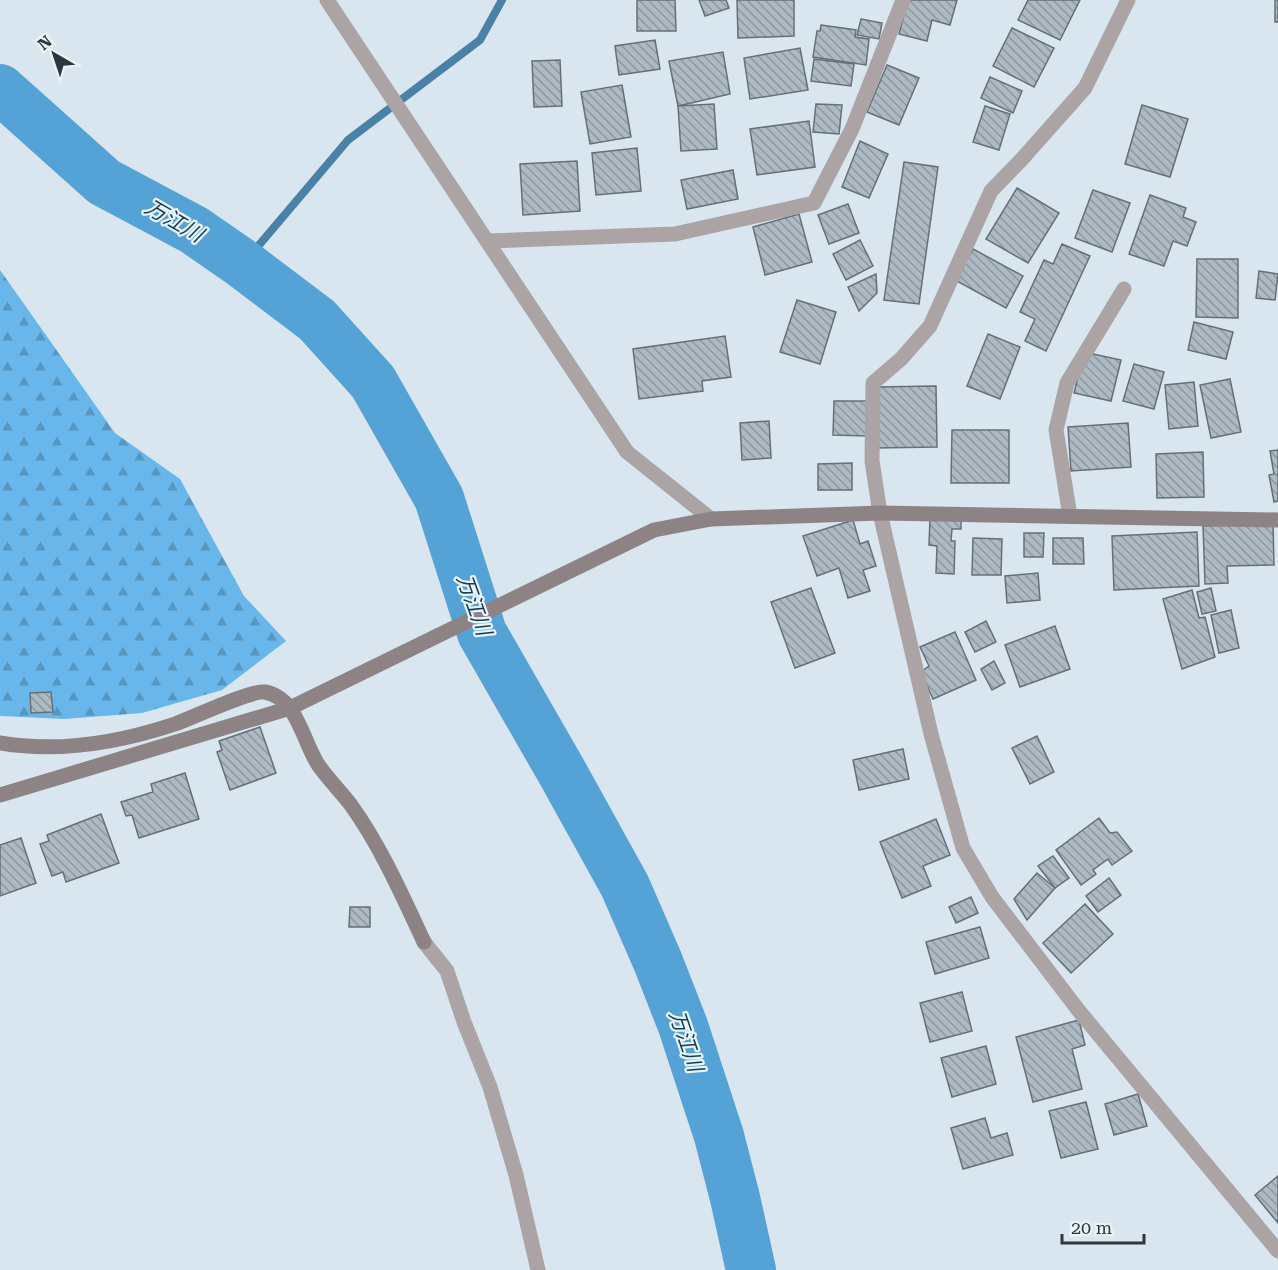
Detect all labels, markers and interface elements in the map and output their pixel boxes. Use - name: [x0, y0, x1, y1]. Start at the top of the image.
- north arrow: [24, 24, 84, 84]
- text: N: [34, 31, 56, 54]
- water label: 万江川: [141, 195, 209, 248]
- water label: 万江川: [452, 571, 497, 641]
- water label: 万江川: [664, 1007, 708, 1077]
- scale bar: [1062, 1207, 1144, 1245]
- text: 20 m: [1071, 1217, 1112, 1238]

